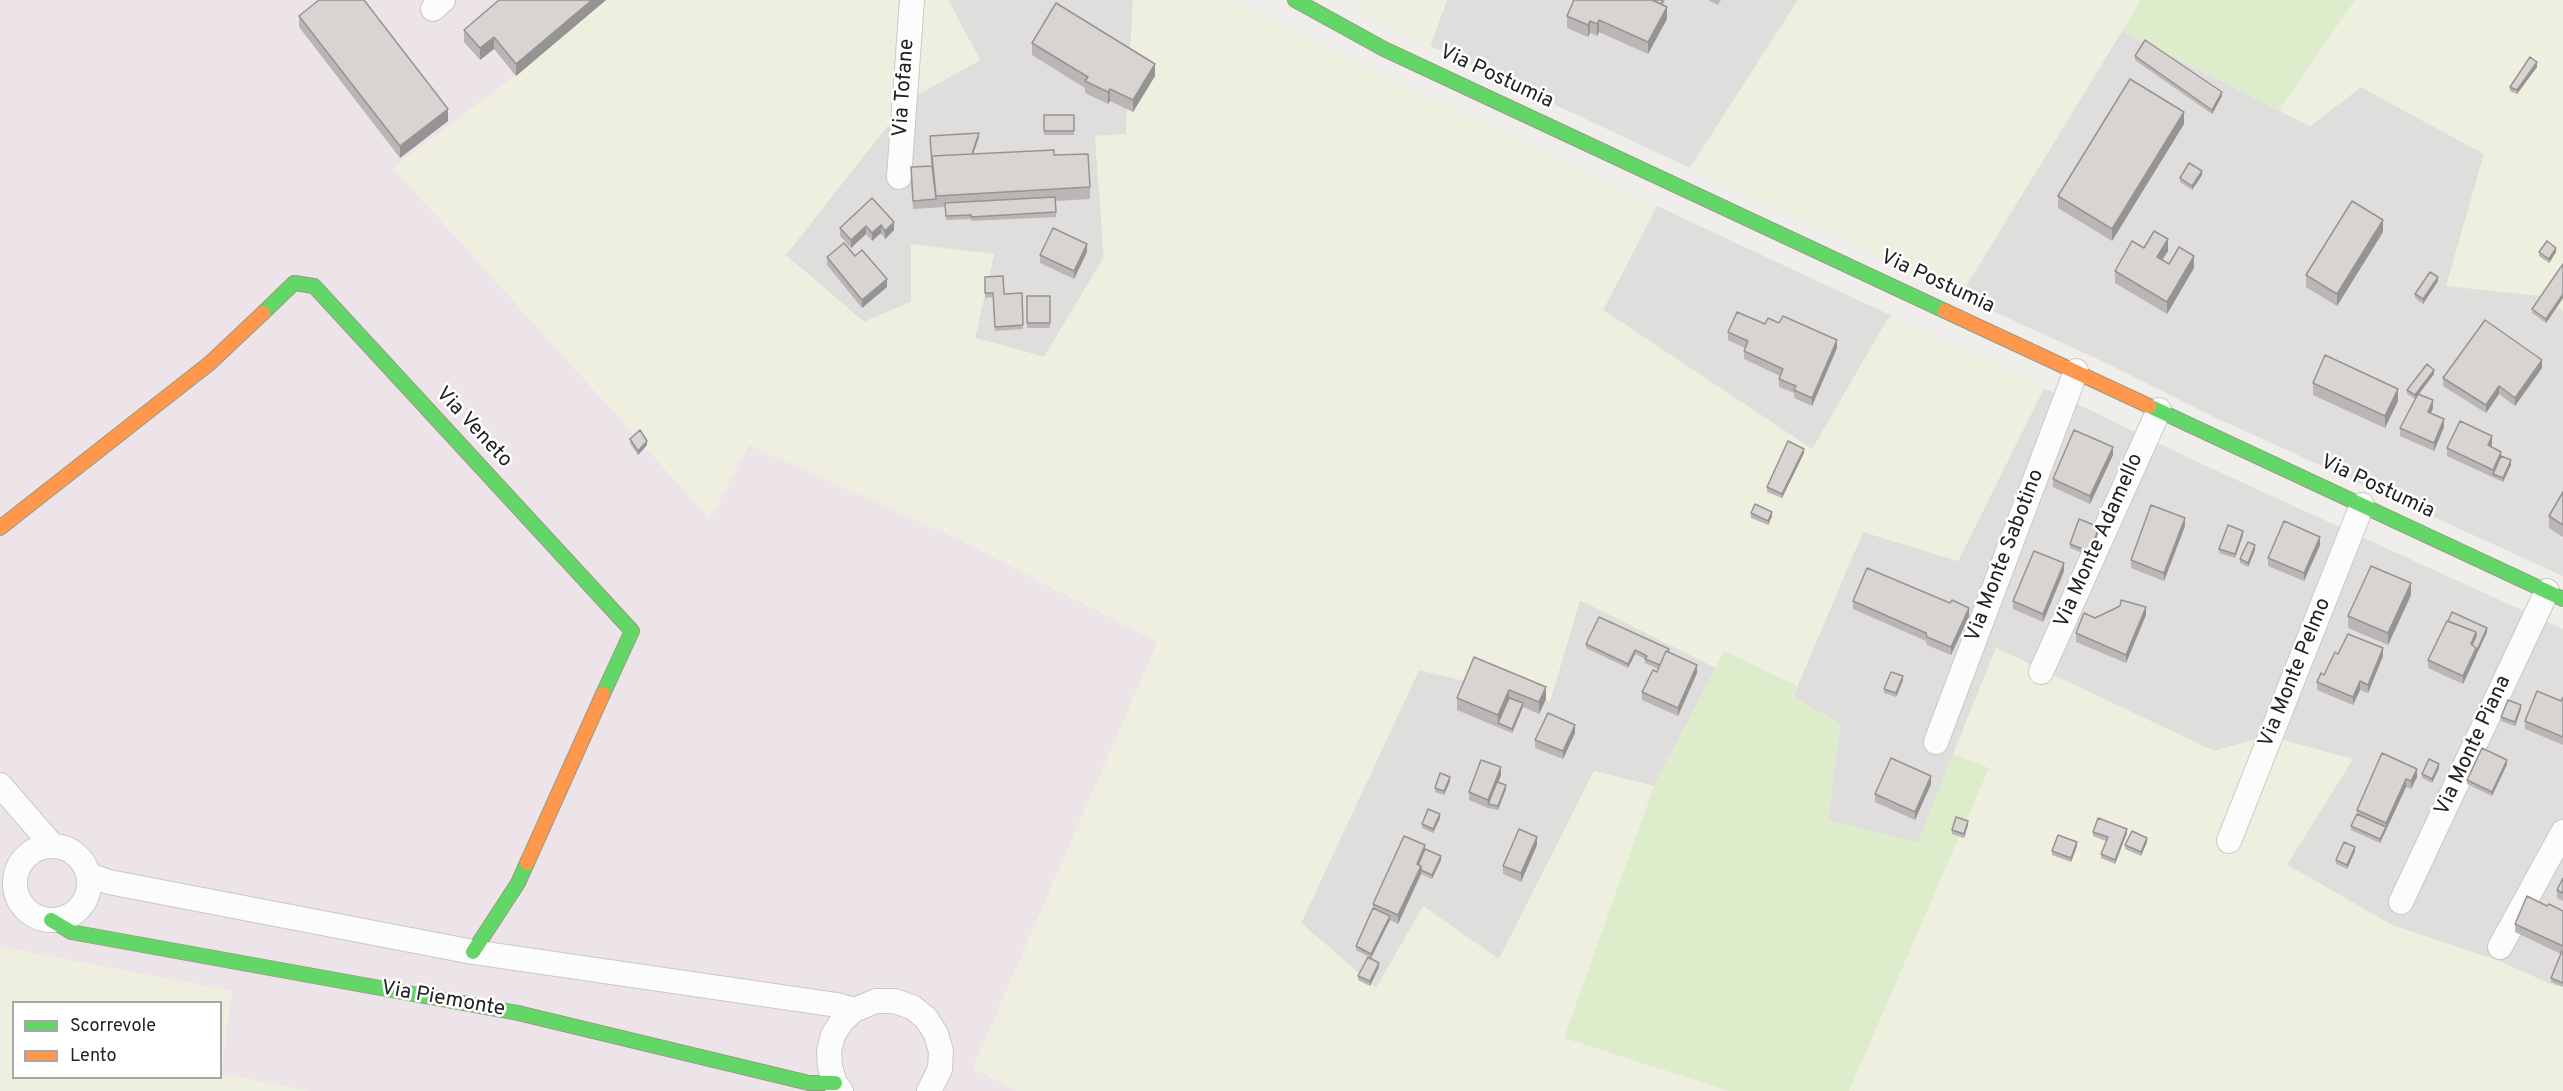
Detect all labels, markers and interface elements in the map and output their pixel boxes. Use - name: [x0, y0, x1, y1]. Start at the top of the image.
- street label: Via Tofane: [889, 38, 921, 138]
- street label: Via Postumia: [1435, 41, 1557, 115]
- street label: Via Postumia: [1876, 246, 1998, 320]
- street label: Via Veneto: [429, 383, 517, 473]
- street label: Via Monte Adamello: [2050, 450, 2150, 632]
- street label: Via Postumia: [2316, 451, 2438, 525]
- street label: Via Monte Sabotino: [1961, 466, 2051, 646]
- street label: Via Monte Pelmo: [2255, 595, 2337, 751]
- street label: Via Monte Piana: [2430, 672, 2518, 820]
- street label: Via Piemonte: [379, 977, 507, 1023]
- legend: [12, 1001, 222, 1079]
- text: Scorrevole: [70, 1015, 156, 1038]
- text: Lento: [70, 1045, 116, 1068]

